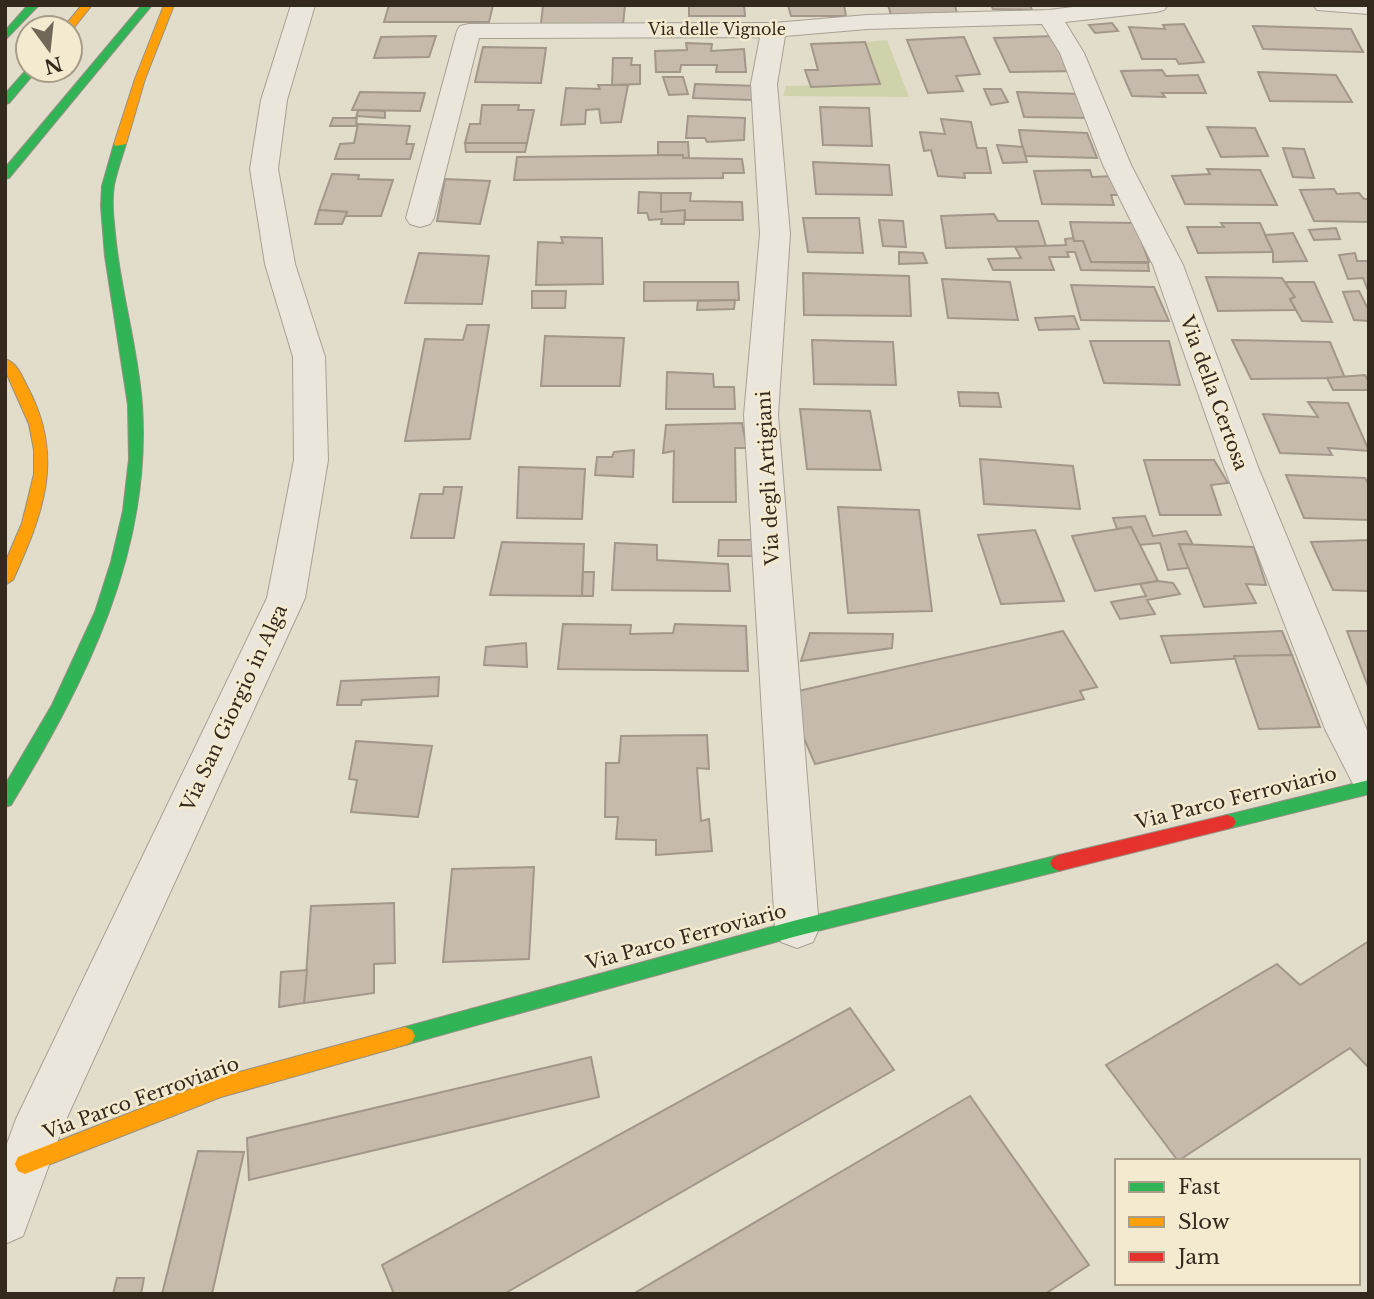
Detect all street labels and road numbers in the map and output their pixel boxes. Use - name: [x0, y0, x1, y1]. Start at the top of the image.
- street label: Via delle Vignole: [647, 19, 786, 39]
- street label: Via della Certosa: [1175, 312, 1253, 474]
- street label: Via degli Artigiani: [752, 390, 784, 567]
- street label: Via San Giorgio in Alga: [175, 601, 292, 816]
- street label: Via Parco Ferroviario: [1132, 762, 1339, 834]
- street label: Via Parco Ferroviario: [582, 899, 789, 975]
- street label: Via Parco Ferroviario: [39, 1052, 242, 1144]

